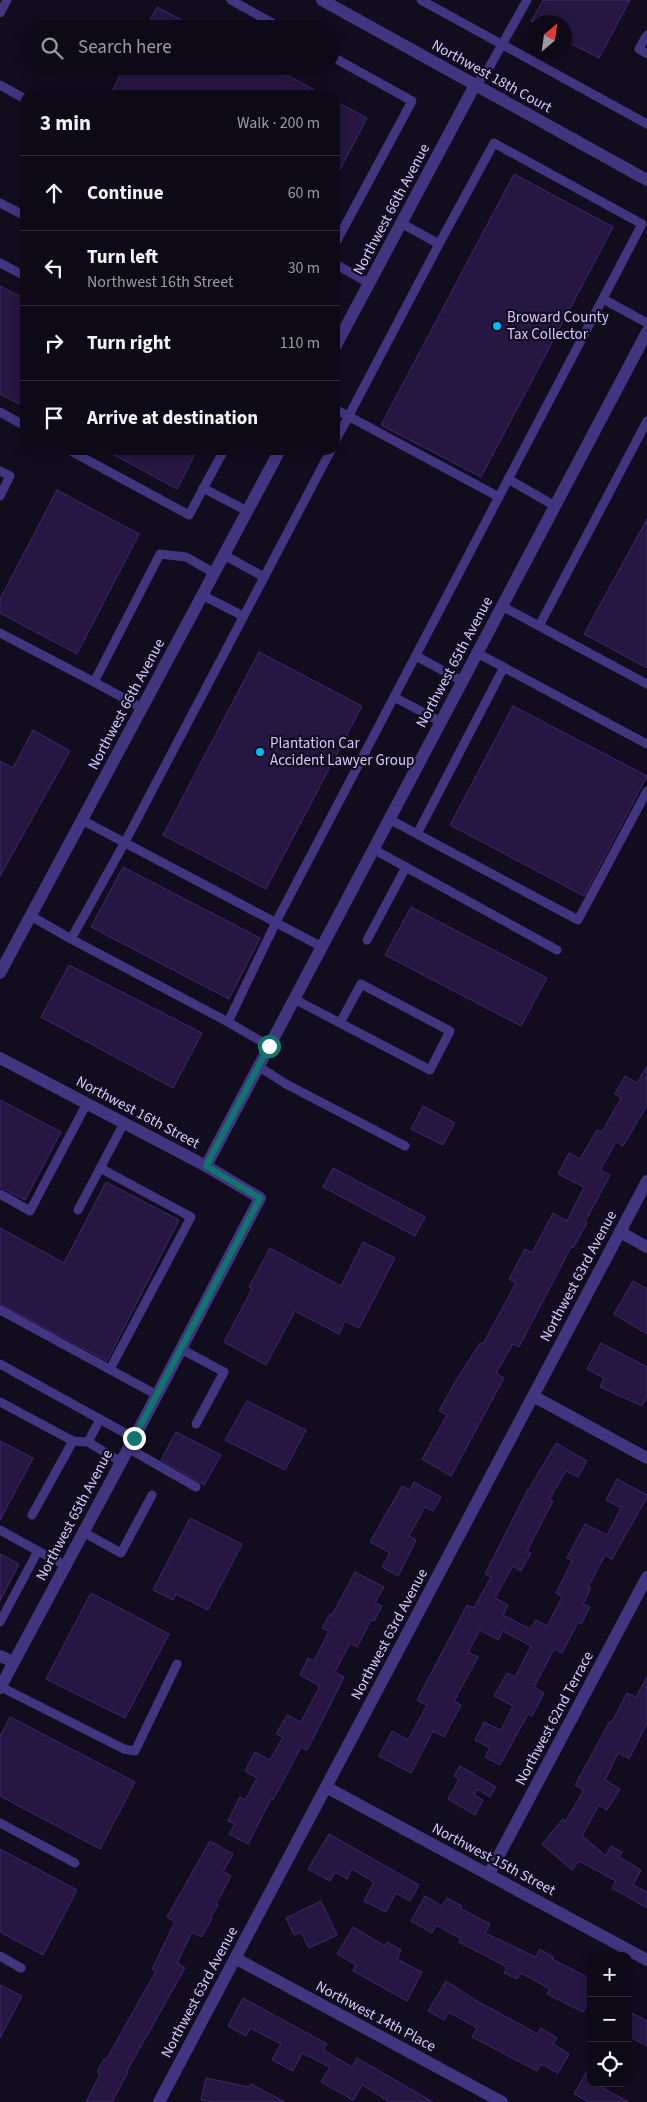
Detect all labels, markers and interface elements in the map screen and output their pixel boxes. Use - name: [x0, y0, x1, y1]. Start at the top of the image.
- north arrow: [527, 15, 572, 60]
- search box: [20, 20, 340, 75]
- icon: search: [38, 34, 66, 62]
- text: Search here: [78, 34, 172, 61]
- street label: Northwest 18th Court: [428, 35, 556, 118]
- text: 3 min: [40, 108, 91, 138]
- text: Walk · 200 m: [237, 112, 320, 134]
- street label: Northwest 66th Avenue: [348, 140, 435, 279]
- icon: ahead: [40, 179, 68, 207]
- text: Continue: [87, 180, 164, 207]
- text: 60 m: [288, 182, 320, 204]
- text: Turn left: [87, 244, 158, 271]
- icon: left: [40, 254, 68, 282]
- text: 30 m: [288, 257, 320, 279]
- text: Northwest 16th Street: [87, 271, 233, 293]
- place label: Broward County Tax Collector: [507, 307, 609, 345]
- marker: Broward County Tax Collector: [491, 320, 503, 332]
- icon: right: [40, 329, 68, 357]
- text: Turn right: [87, 330, 171, 357]
- text: 110 m: [280, 332, 320, 354]
- icon: arrive: [40, 404, 68, 432]
- text: Arrive at destination: [87, 405, 258, 432]
- street label: Northwest 65th Avenue: [411, 593, 498, 732]
- street label: Northwest 66th Avenue: [83, 635, 170, 774]
- place label: Plantation Car Accident Lawyer Group: [270, 733, 414, 771]
- marker: Plantation Car Accident Lawyer Group: [254, 746, 266, 758]
- route start: [258, 1035, 281, 1058]
- street label: Northwest 16th Street: [72, 1071, 203, 1154]
- street label: Northwest 63rd Avenue: [535, 1207, 622, 1346]
- route end: [123, 1427, 146, 1450]
- street label: Northwest 65th Avenue: [31, 1446, 118, 1585]
- street label: Northwest 63rd Avenue: [346, 1565, 433, 1704]
- street label: Northwest 62nd Terrace: [510, 1648, 599, 1789]
- street label: Northwest 15th Street: [428, 1818, 559, 1901]
- street label: Northwest 63rd Avenue: [156, 1923, 243, 2062]
- map controls: [587, 1952, 632, 2087]
- button: +: [587, 1952, 632, 1997]
- street label: Northwest 14th Place: [312, 1976, 440, 2057]
- button: −: [587, 1997, 632, 2042]
- button: locate: [587, 2042, 632, 2087]

